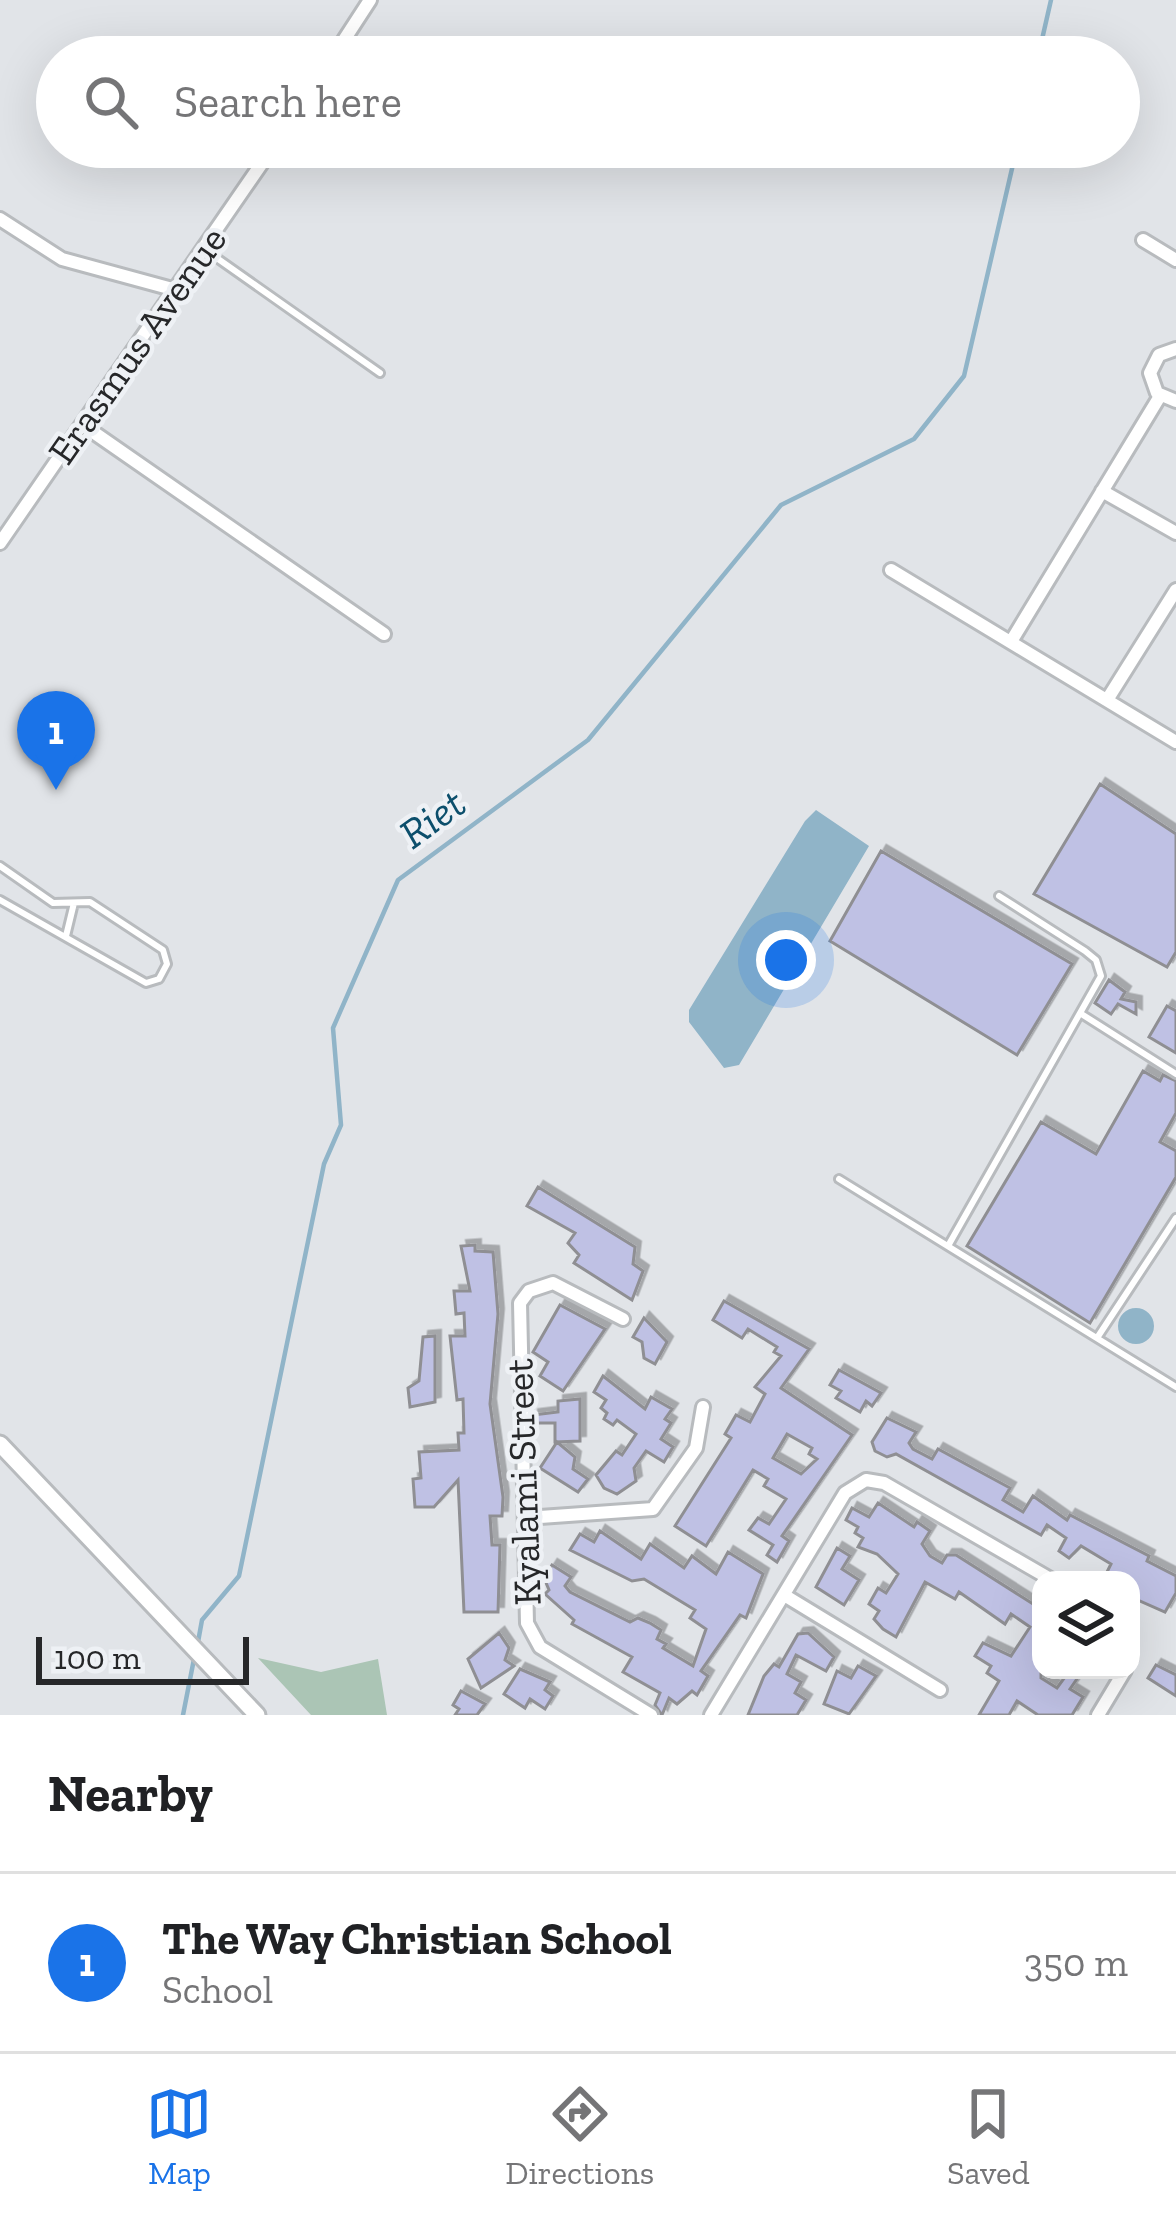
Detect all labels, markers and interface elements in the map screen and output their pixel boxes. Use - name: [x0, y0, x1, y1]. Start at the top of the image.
- search box: [36, 36, 1140, 168]
- icon: search: [78, 69, 144, 135]
- text: Search here: [174, 75, 402, 129]
- street label: Erasmus Avenue: [38, 217, 236, 473]
- pin: 1: [17, 691, 95, 790]
- water label: Riet: [389, 777, 475, 859]
- your location: [756, 930, 816, 990]
- street label: Kyalami Street: [495, 1357, 551, 1606]
- map controls: [1032, 1571, 1140, 1679]
- button: layers: [1032, 1571, 1140, 1679]
- scale bar: [36, 1631, 249, 1684]
- text: 100 m: [54, 1638, 141, 1677]
- text: Nearby: [48, 1763, 213, 1824]
- text: The Way Christian School: [162, 1912, 672, 1966]
- text: 1: [79, 1939, 95, 1986]
- text: 350 m: [1024, 1939, 1128, 1986]
- text: School: [162, 1966, 273, 2013]
- tab: Map: [146, 2081, 212, 2192]
- tab: Directions: [505, 2081, 654, 2192]
- tab: Saved: [947, 2081, 1030, 2192]

